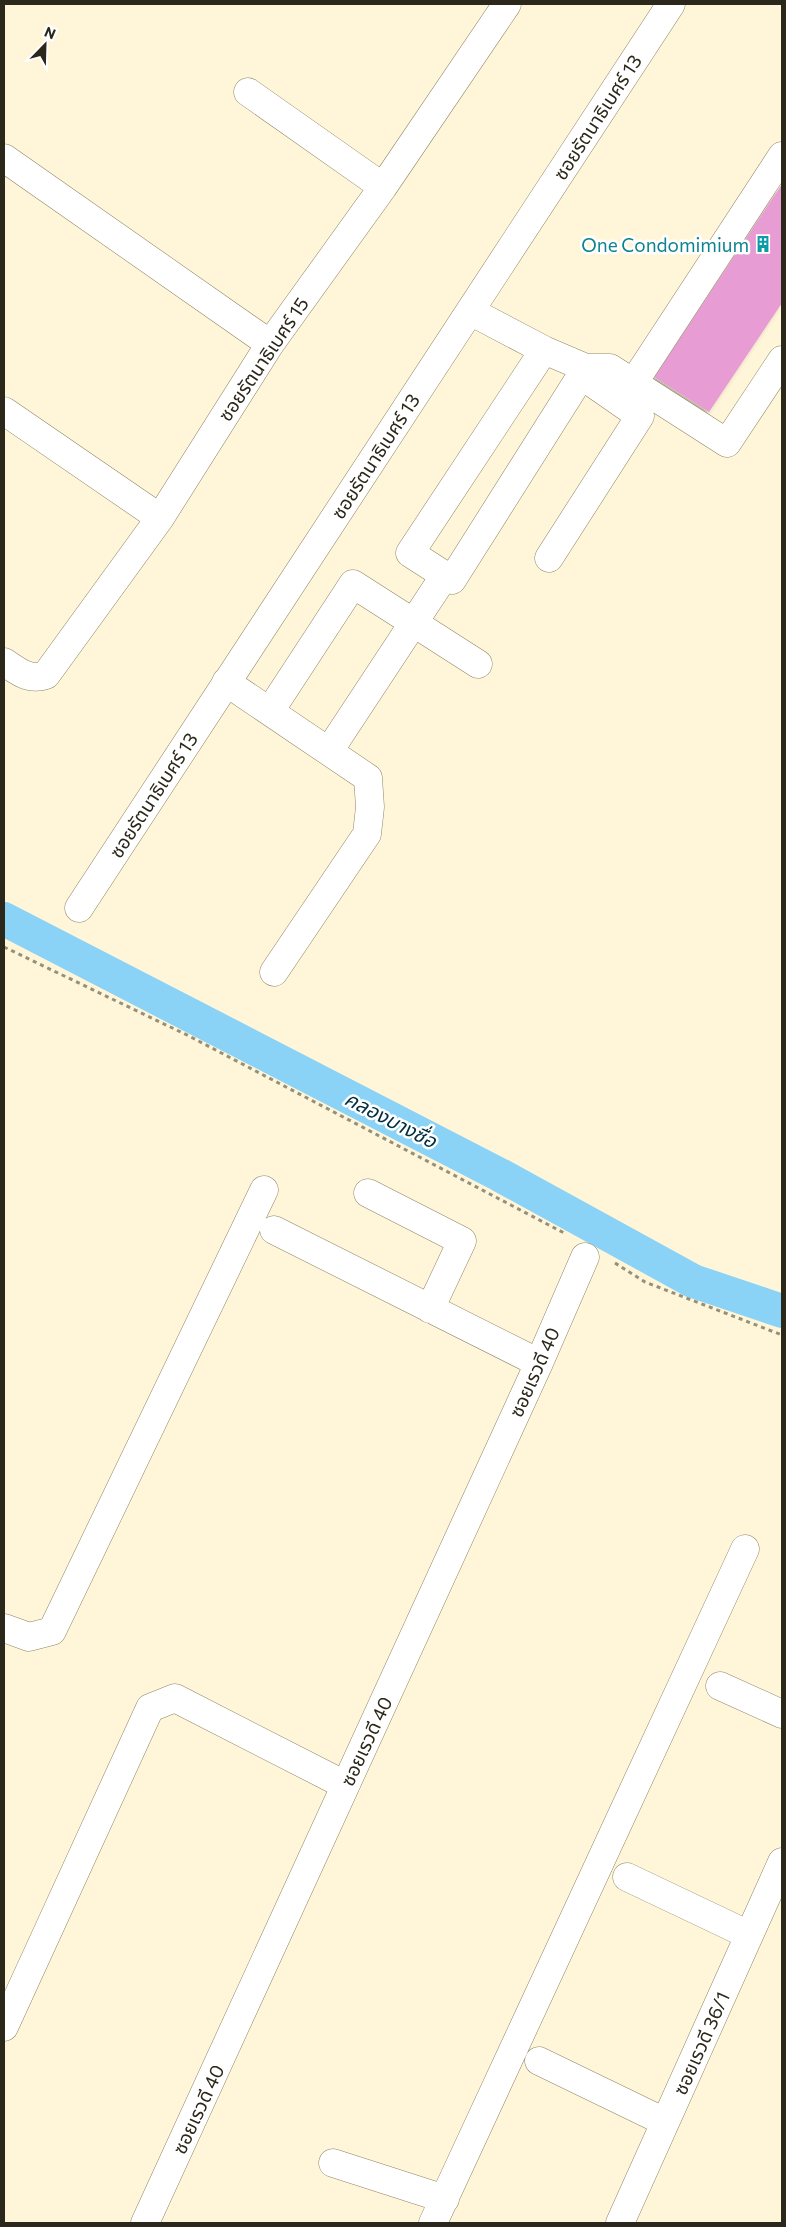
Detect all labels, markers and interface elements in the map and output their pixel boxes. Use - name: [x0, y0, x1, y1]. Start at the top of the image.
- north arrow: [20, 20, 70, 70]
- text: N: [42, 23, 58, 42]
- street label: ซอยรัตนาธิเบศร์ 13: [548, 50, 646, 184]
- place label: One Condomimium: [581, 233, 749, 256]
- building icon: One Condomimium: [753, 234, 773, 254]
- street label: ซอยรัตนาธิเบศร์ 15: [213, 293, 313, 425]
- street label: ซอยรัตนาธิเบศร์ 13: [326, 389, 424, 523]
- street label: ซอยรัตนาธิเบศร์ 13: [104, 728, 202, 862]
- water label: คลองบางซื่อ: [341, 1085, 443, 1153]
- street label: ซอยเรวดี 40: [504, 1324, 564, 1420]
- street label: ซอยเรวดี 40: [335, 1693, 397, 1789]
- street label: ซอยเรวดี 36/1: [668, 1988, 734, 2098]
- street label: ซอยเรวดี 40: [167, 2061, 229, 2157]

